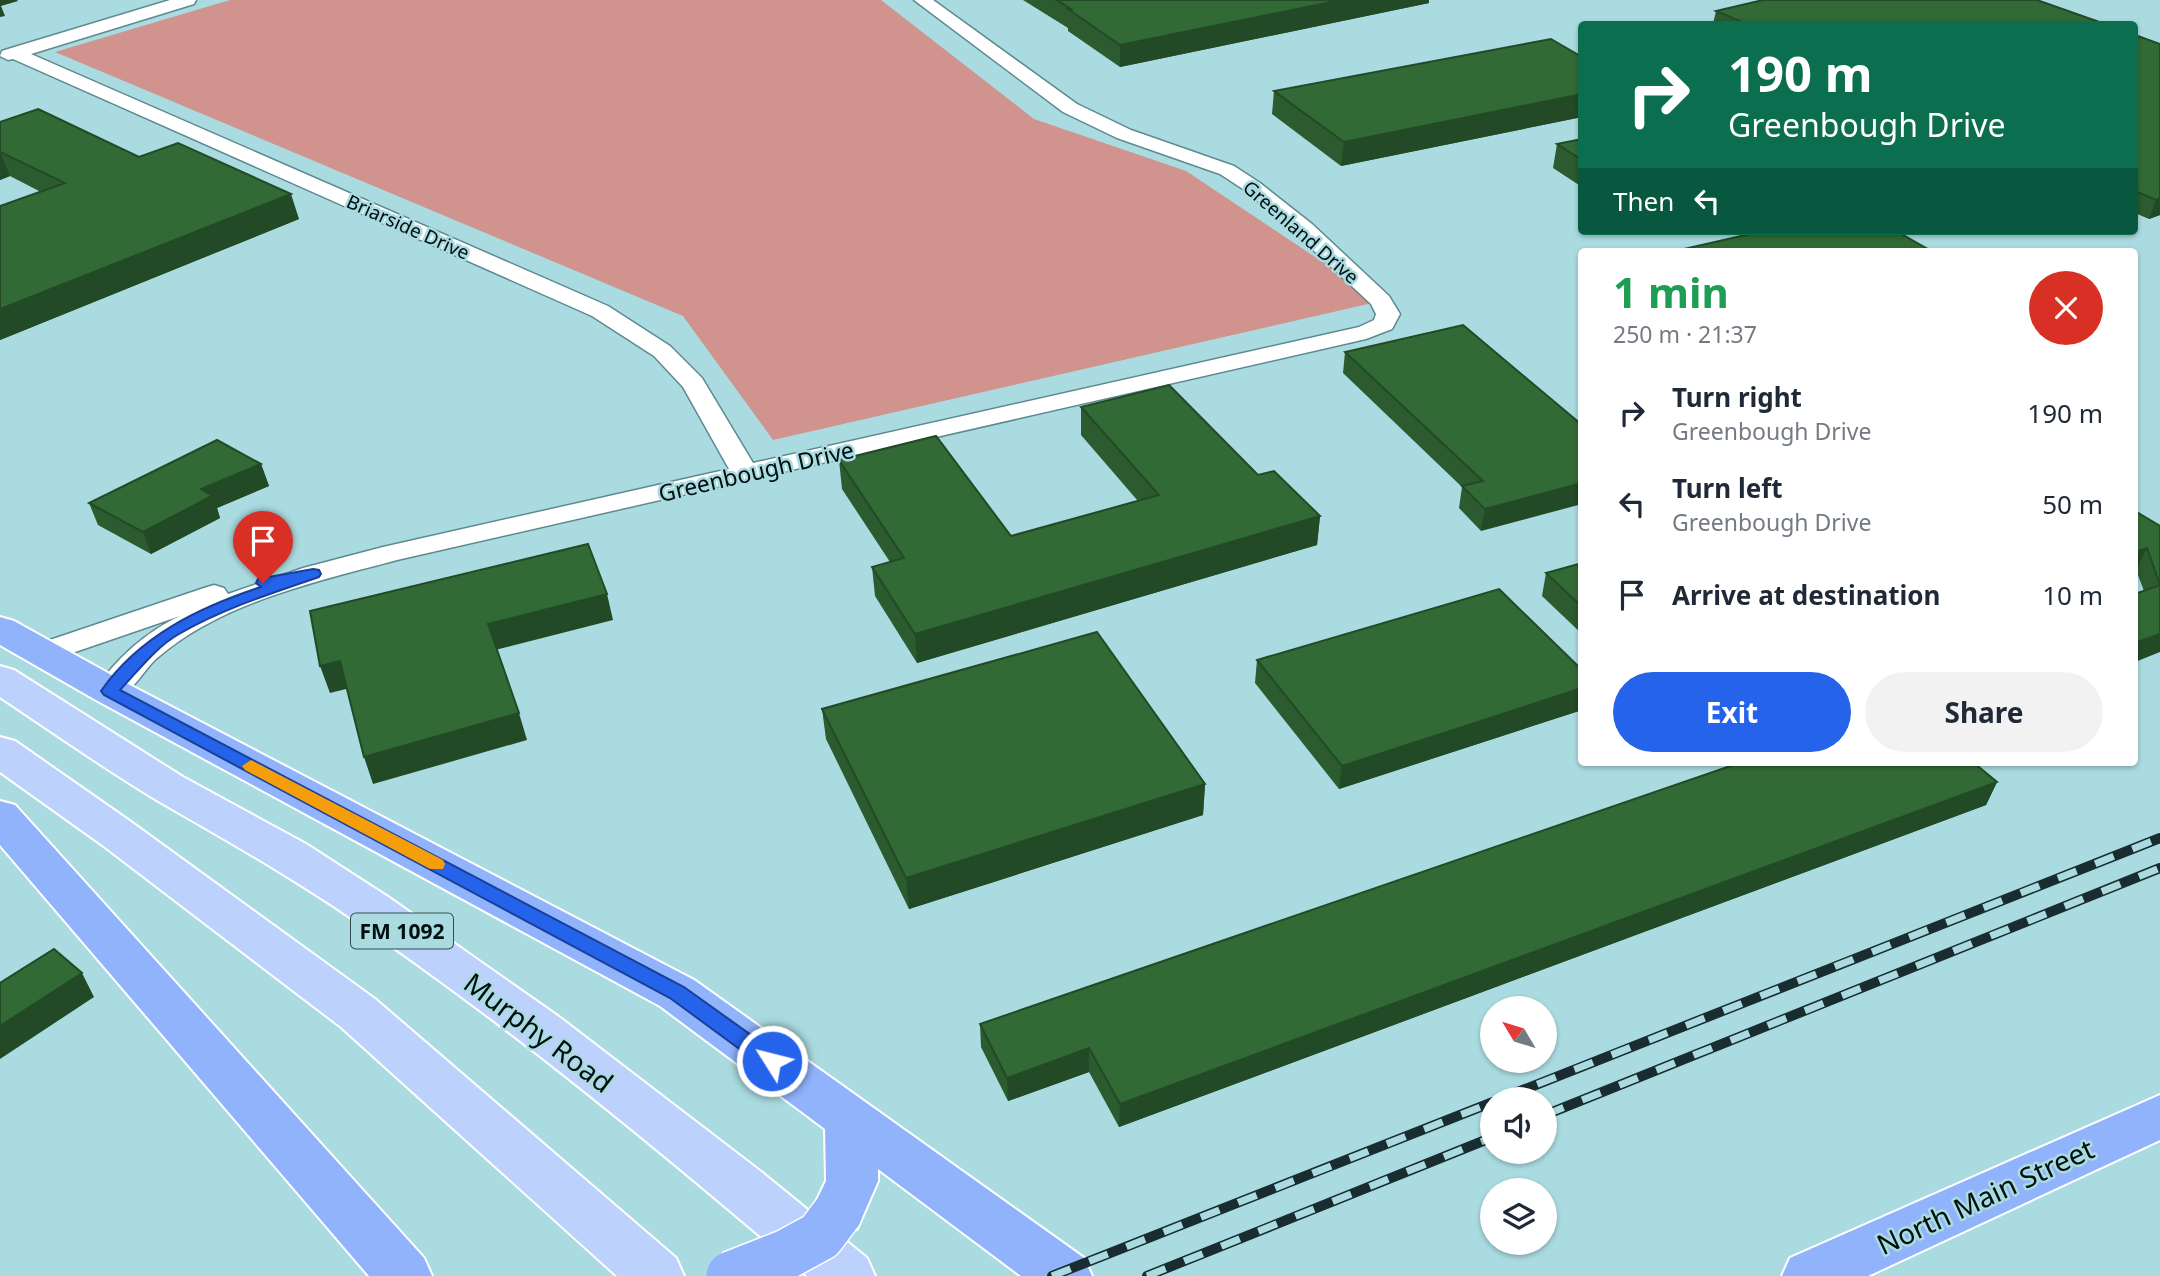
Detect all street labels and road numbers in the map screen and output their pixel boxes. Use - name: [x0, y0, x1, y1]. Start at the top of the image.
- street label: Greenland Drive: [1238, 174, 1364, 290]
- street label: Briarside Drive: [342, 188, 474, 266]
- street label: Greenbough Drive: [655, 433, 857, 509]
- road number: FM 1092: [351, 914, 453, 948]
- street label: Murphy Road: [457, 963, 621, 1101]
- street label: North Main Street: [1870, 1129, 2100, 1263]

